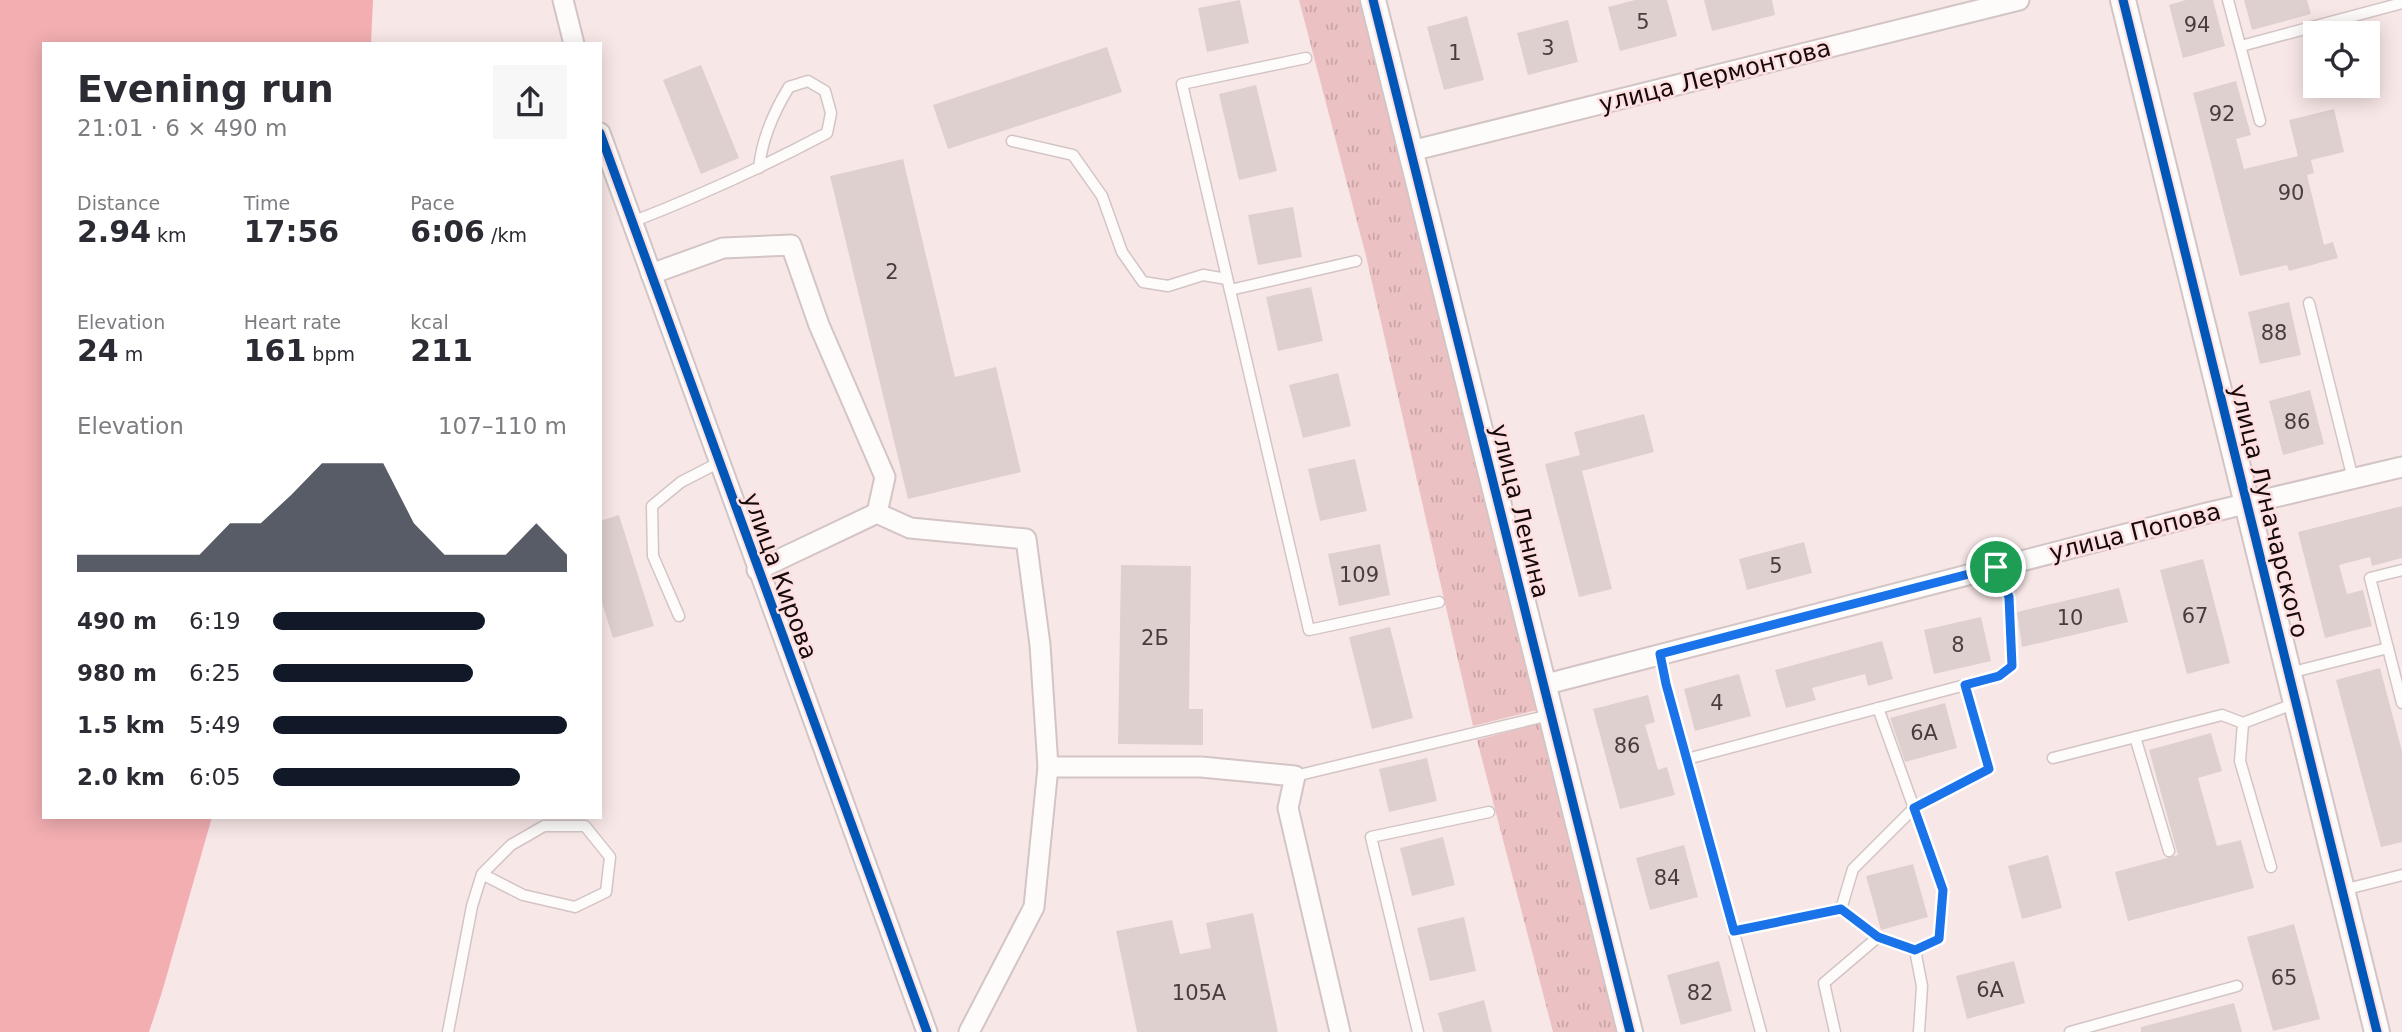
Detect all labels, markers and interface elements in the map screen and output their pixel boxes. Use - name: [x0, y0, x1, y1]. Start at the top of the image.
- house number: 5: [1636, 10, 1650, 34]
- house number: 94: [2184, 13, 2210, 37]
- map controls: [2303, 21, 2380, 98]
- button: locate: [2303, 21, 2380, 98]
- street label: улица Лермонтова: [1596, 34, 1834, 118]
- house number: 3: [1541, 36, 1555, 60]
- house number: 1: [1448, 41, 1462, 65]
- button: share: [493, 65, 567, 139]
- text: Evening run: [77, 67, 334, 111]
- house number: 92: [2209, 102, 2235, 126]
- text: 21:01 · 6 × 490 m: [77, 115, 287, 141]
- house number: 90: [2278, 181, 2304, 205]
- text: Distance: [77, 192, 160, 214]
- text: Time: [244, 192, 290, 214]
- text: Pace: [410, 192, 455, 214]
- text: 2.94: [77, 214, 151, 249]
- text: 17:56: [244, 214, 339, 249]
- text: 6:06: [410, 214, 485, 249]
- text: km: [151, 224, 187, 246]
- text: /km: [485, 224, 527, 246]
- house number: 2: [885, 260, 899, 284]
- text: Elevation: [77, 311, 165, 333]
- text: Heart rate: [244, 311, 341, 333]
- text: kcal: [410, 311, 449, 333]
- house number: 88: [2261, 321, 2287, 345]
- text: 24: [77, 333, 119, 368]
- text: 161: [244, 333, 306, 368]
- text: 211: [410, 333, 473, 368]
- text: m: [119, 343, 143, 365]
- text: bpm: [306, 343, 355, 365]
- street label: улица Луначарского: [2224, 381, 2314, 641]
- house number: 86: [2284, 410, 2310, 434]
- text: Elevation: [77, 413, 184, 439]
- text: 107–110 m: [438, 413, 567, 439]
- street label: улица Ленина: [1485, 421, 1555, 601]
- street label: улица Кирова: [737, 489, 823, 663]
- street label: улица Попова: [2046, 497, 2224, 567]
- pin: [1966, 537, 2026, 597]
- icon: arrive: [1977, 548, 2015, 586]
- house number: 5: [1769, 554, 1783, 578]
- house number: 109: [1339, 563, 1379, 587]
- house number: 67: [2182, 604, 2208, 628]
- house number: 10: [2057, 606, 2083, 630]
- text: 490 m: [77, 608, 157, 634]
- text: 6:19: [189, 608, 241, 634]
- house number: 2Б: [1141, 626, 1169, 650]
- house number: 8: [1951, 633, 1965, 657]
- text: 980 m: [77, 660, 157, 686]
- text: 6:25: [189, 660, 241, 686]
- house number: 4: [1710, 691, 1724, 715]
- text: 1.5 km: [77, 712, 165, 738]
- text: 5:49: [189, 712, 241, 738]
- house number: 6А: [1910, 721, 1938, 745]
- house number: 86: [1614, 734, 1640, 758]
- text: 2.0 km: [77, 764, 165, 790]
- text: 6:05: [189, 764, 241, 790]
- house number: 84: [1654, 866, 1680, 890]
- house number: 65: [2271, 966, 2297, 990]
- house number: 6А: [1976, 978, 2004, 1002]
- house number: 105А: [1172, 981, 1227, 1005]
- house number: 82: [1687, 981, 1713, 1005]

